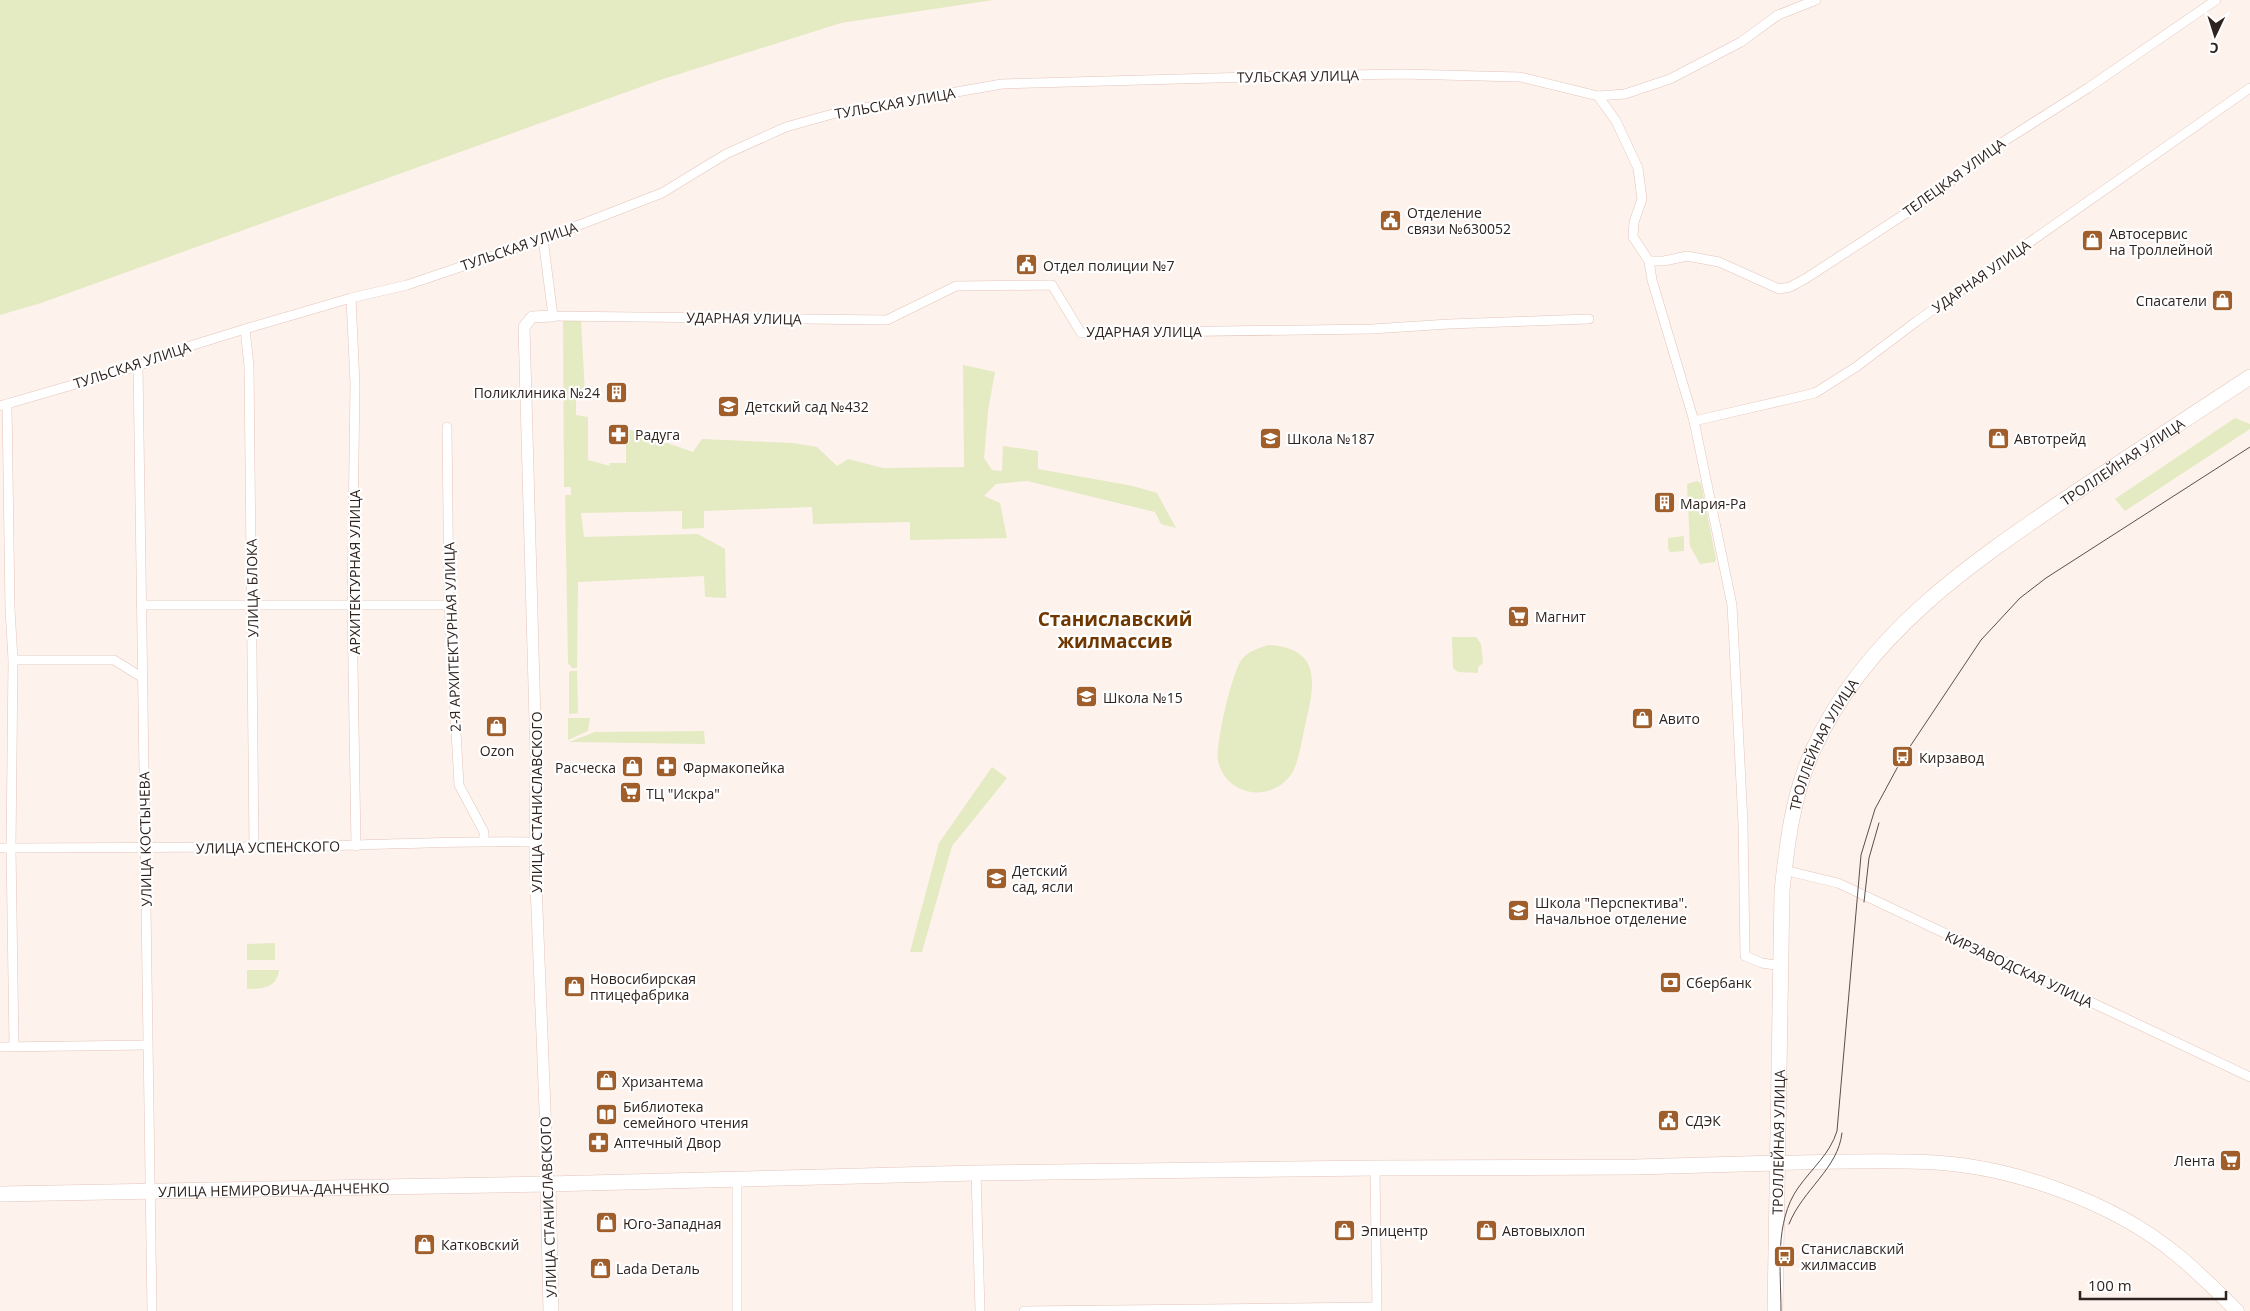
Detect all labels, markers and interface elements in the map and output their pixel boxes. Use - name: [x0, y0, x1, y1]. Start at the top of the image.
- north arrow: [2190, 10, 2240, 60]
- text: С: [2209, 39, 2219, 58]
- street label: ТУЛЬСКАЯ УЛИЦА: [1237, 65, 1359, 87]
- street label: ТУЛЬСКАЯ УЛИЦА: [833, 83, 957, 123]
- street label: ТЕЛЕЦКАЯ УЛИЦА: [1899, 133, 2009, 220]
- place label: Отделение связи №630052: [1407, 203, 1511, 238]
- public building icon: Отделение связи №630052: [1379, 208, 1403, 232]
- street label: ТУЛЬСКАЯ УЛИЦА: [458, 217, 580, 275]
- place label: Автосервис на Троллейной: [2109, 224, 2213, 259]
- shop icon: Автосервис на Троллейной: [2081, 229, 2105, 253]
- street label: УДАРНАЯ УЛИЦА: [1928, 235, 2034, 317]
- public building icon: Отдел полиции №7: [1015, 253, 1039, 277]
- place label: Отдел полиции №7: [1043, 256, 1175, 275]
- shop icon: Спасатели: [2211, 288, 2235, 312]
- place label: Спасатели: [2136, 291, 2207, 310]
- street label: УДАРНАЯ УЛИЦА: [686, 307, 802, 329]
- street label: УДАРНАЯ УЛИЦА: [1086, 322, 1202, 341]
- street label: ТУЛЬСКАЯ УЛИЦА: [71, 337, 193, 393]
- building icon: Поликлиника №24: [604, 380, 628, 404]
- place label: Поликлиника №24: [474, 383, 600, 402]
- school or university icon: Детский сад №432: [717, 394, 741, 418]
- place label: Детский сад №432: [745, 397, 869, 416]
- street label: ТРОЛЛЕЙНАЯ УЛИЦА: [2056, 413, 2188, 509]
- pharmacy icon: Радуга: [607, 422, 631, 446]
- place label: Радуга: [635, 425, 680, 444]
- school or university icon: Школа №187: [1259, 426, 1283, 450]
- shop icon: Автотрейд: [1986, 426, 2010, 450]
- place label: Школа №187: [1287, 429, 1375, 448]
- place label: Автотрейд: [2014, 429, 2086, 448]
- street label: АРХИТЕКТУРНАЯ УЛИЦА: [345, 489, 364, 654]
- building icon: Мария-Ра: [1652, 491, 1676, 515]
- place label: Мария-Ра: [1680, 494, 1746, 513]
- street label: УЛИЦА БЛОКА: [242, 538, 262, 637]
- street label: 2-Я АРХИТЕКТУРНАЯ УЛИЦА: [439, 542, 465, 732]
- supermarket icon: Магнит: [1507, 604, 1531, 628]
- district label: Станиславский жилмассив: [1038, 606, 1192, 654]
- place label: Магнит: [1535, 607, 1586, 626]
- street label: ТРОЛЛЕЙНАЯ УЛИЦА: [1784, 674, 1862, 813]
- school or university icon: Школа №15: [1075, 685, 1099, 709]
- place label: Школа №15: [1103, 688, 1183, 707]
- shop icon: Авито: [1631, 706, 1655, 730]
- place label: Авито: [1659, 709, 1700, 728]
- street label: УЛИЦА СТАНИСЛАВСКОГО: [527, 711, 546, 893]
- shop icon: Ozon: [485, 715, 509, 739]
- place label: Ozon: [480, 741, 514, 760]
- bus stop icon: Кирзавод: [1891, 745, 1915, 769]
- place label: Кирзавод: [1919, 748, 1984, 767]
- shop icon: Расческа: [620, 755, 644, 779]
- pharmacy icon: Фармакопейка: [655, 755, 679, 779]
- place label: Расческа: [555, 758, 616, 777]
- place label: Фармакопейка: [683, 758, 785, 777]
- street label: УЛИЦА КОСТЫЧЕВА: [134, 771, 156, 907]
- supermarket icon: ТЦ "Искра": [618, 781, 642, 805]
- place label: ТЦ "Искра": [646, 784, 720, 803]
- street label: УЛИЦА УСПЕНСКОГО: [196, 836, 340, 858]
- place label: Детский сад, ясли: [1012, 861, 1073, 896]
- school or university icon: Детский сад, ясли: [984, 866, 1008, 890]
- place label: Школа "Перспектива". Начальное отделение: [1535, 893, 1688, 928]
- school or university icon: Школа "Перспектива". Начальное отделение: [1507, 898, 1531, 922]
- street label: КИРЗАВОДСКАЯ УЛИЦА: [1942, 926, 2096, 1012]
- place label: Новосибирская птицефабрика: [590, 969, 696, 1004]
- bank icon: Сбербанк: [1658, 970, 1682, 994]
- place label: Сбербанк: [1686, 973, 1753, 992]
- shop icon: Новосибирская птицефабрика: [562, 974, 586, 998]
- shop icon: Хризантема: [594, 1069, 618, 1093]
- street label: ТРОЛЛЕЙНАЯ УЛИЦА: [1767, 1069, 1789, 1215]
- place label: Хризантема: [622, 1072, 703, 1091]
- place label: Библиотека семейного чтения: [623, 1097, 748, 1132]
- library icon: Библиотека семейного чтения: [595, 1102, 619, 1126]
- public building icon: СДЭК: [1657, 1108, 1681, 1132]
- place label: СДЭК: [1685, 1111, 1721, 1130]
- street label: УЛИЦА СТАНИСЛАВСКОГО: [535, 1116, 561, 1298]
- pharmacy icon: Аптечный Двор: [586, 1130, 610, 1154]
- place label: Аптечный Двор: [614, 1133, 721, 1152]
- supermarket icon: Лента: [2219, 1148, 2243, 1172]
- place label: Лента: [2174, 1151, 2215, 1170]
- street label: УЛИЦА НЕМИРОВИЧА-ДАНЧЕНКО: [158, 1177, 390, 1201]
- shop icon: Юго-Западная: [595, 1211, 619, 1235]
- place label: Юго-Западная: [623, 1214, 721, 1233]
- shop icon: Эпицентр: [1333, 1218, 1357, 1242]
- shop icon: Автовыхлоп: [1474, 1218, 1498, 1242]
- place label: Эпицентр: [1361, 1221, 1428, 1240]
- place label: Автовыхлоп: [1502, 1221, 1585, 1240]
- shop icon: Катковский: [413, 1232, 437, 1256]
- place label: Катковский: [441, 1235, 519, 1254]
- place label: Станиславский жилмассив: [1801, 1239, 1904, 1274]
- bus stop icon: Станиславский жилмассив: [1773, 1244, 1797, 1268]
- shop icon: Lada Dеталь: [588, 1256, 612, 1280]
- place label: Lada Dеталь: [616, 1259, 700, 1278]
- scale bar: [2080, 1268, 2226, 1300]
- text: 100 m: [2088, 1275, 2132, 1295]

